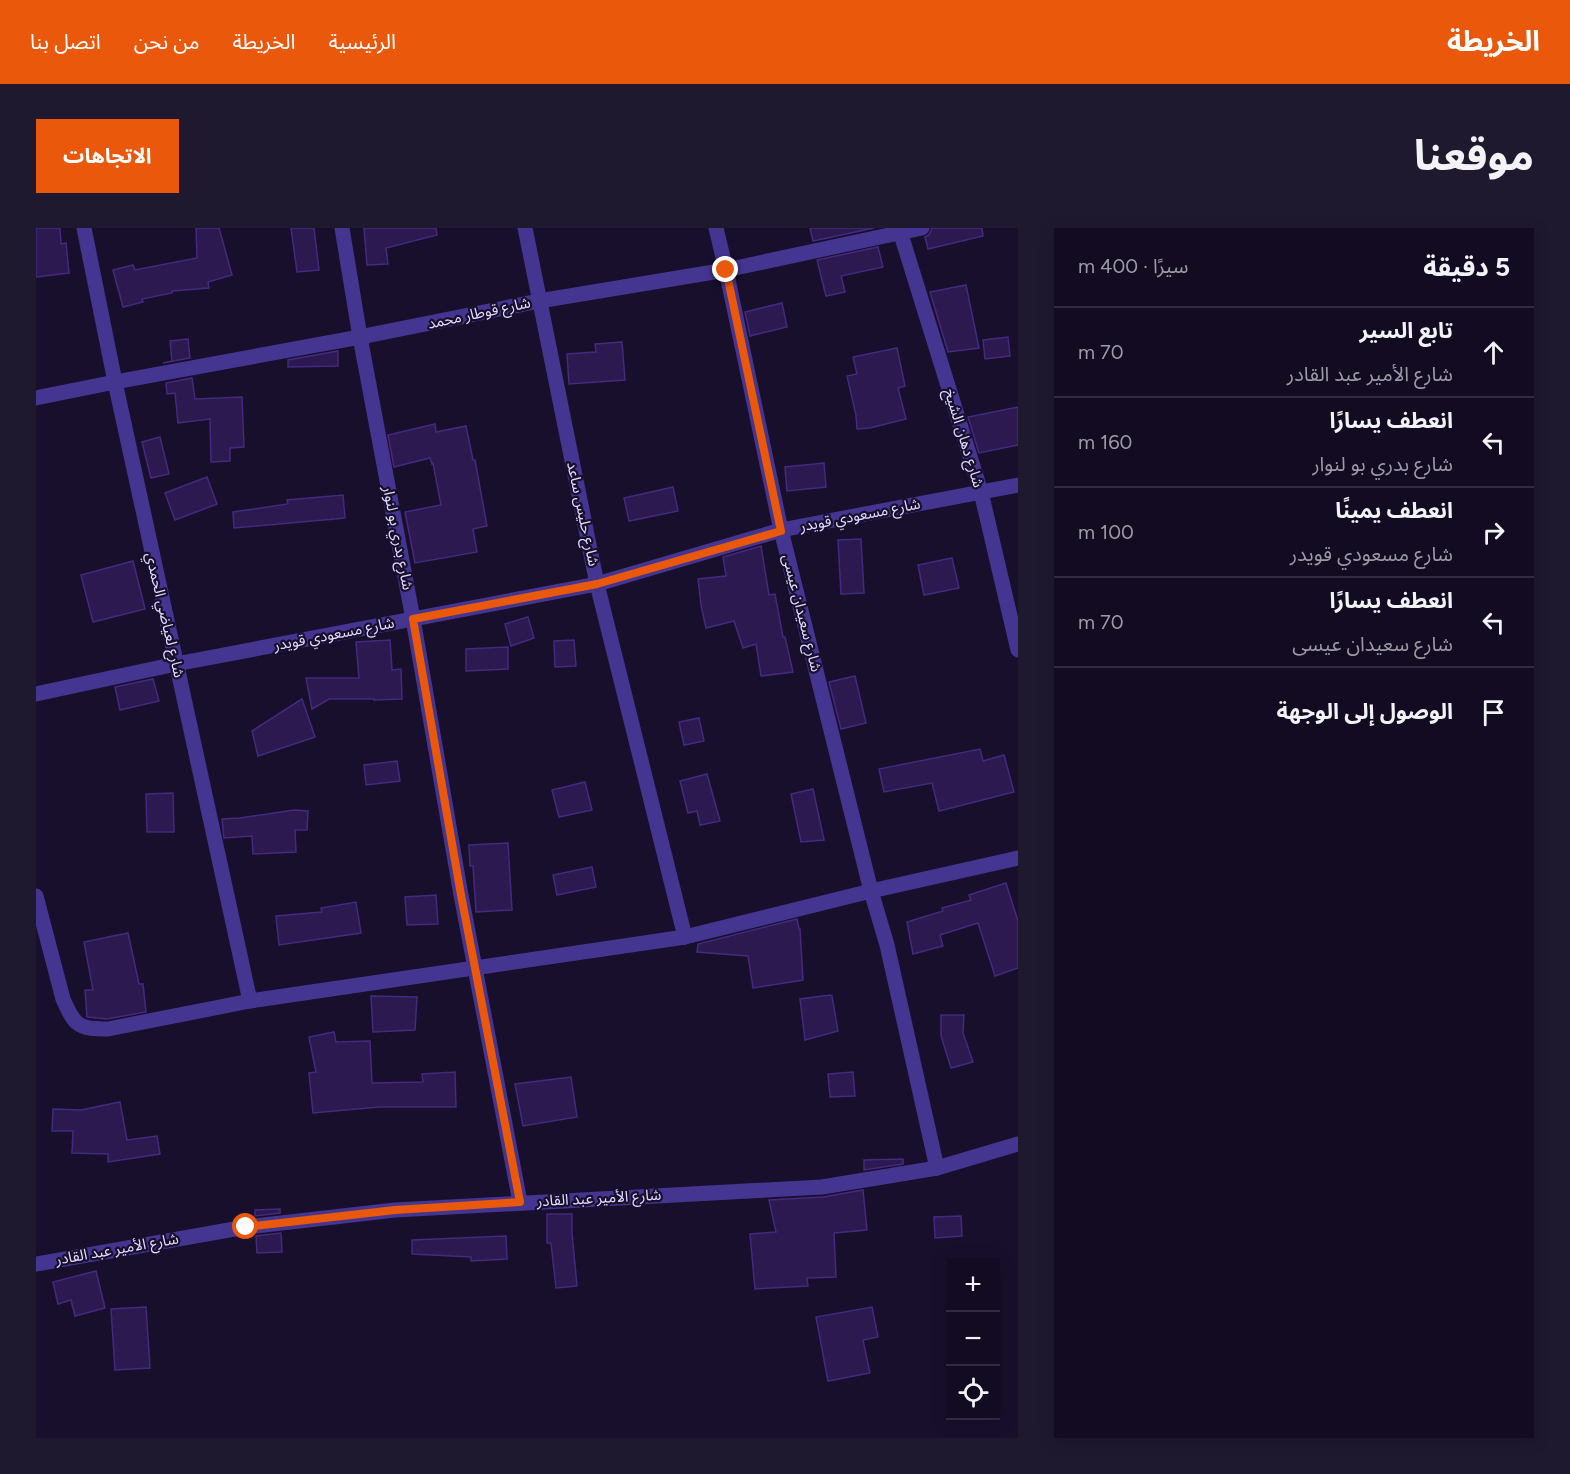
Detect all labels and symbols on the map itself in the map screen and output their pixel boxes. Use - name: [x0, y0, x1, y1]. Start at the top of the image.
- route end: [712, 256, 738, 282]
- street label: شارع قوطار محمد: [426, 293, 533, 336]
- street label: شارع دهان الشيخ: [938, 386, 988, 491]
- street label: شارع حليس ساعد: [560, 460, 603, 569]
- street label: شارع بدري بو لنوار: [376, 483, 417, 592]
- street label: شارع مسعودي قويدر: [797, 494, 923, 539]
- street label: شارع لعياضي الحمدي: [139, 551, 188, 680]
- street label: شارع سعيدان عيسى: [776, 552, 825, 675]
- street label: شارع مسعودي قويدر: [271, 613, 397, 658]
- street label: شارع الأمير عبد القادر: [535, 1186, 662, 1213]
- route start: [232, 1213, 258, 1239]
- street label: شارع الأمير عبد القادر: [53, 1229, 181, 1272]

